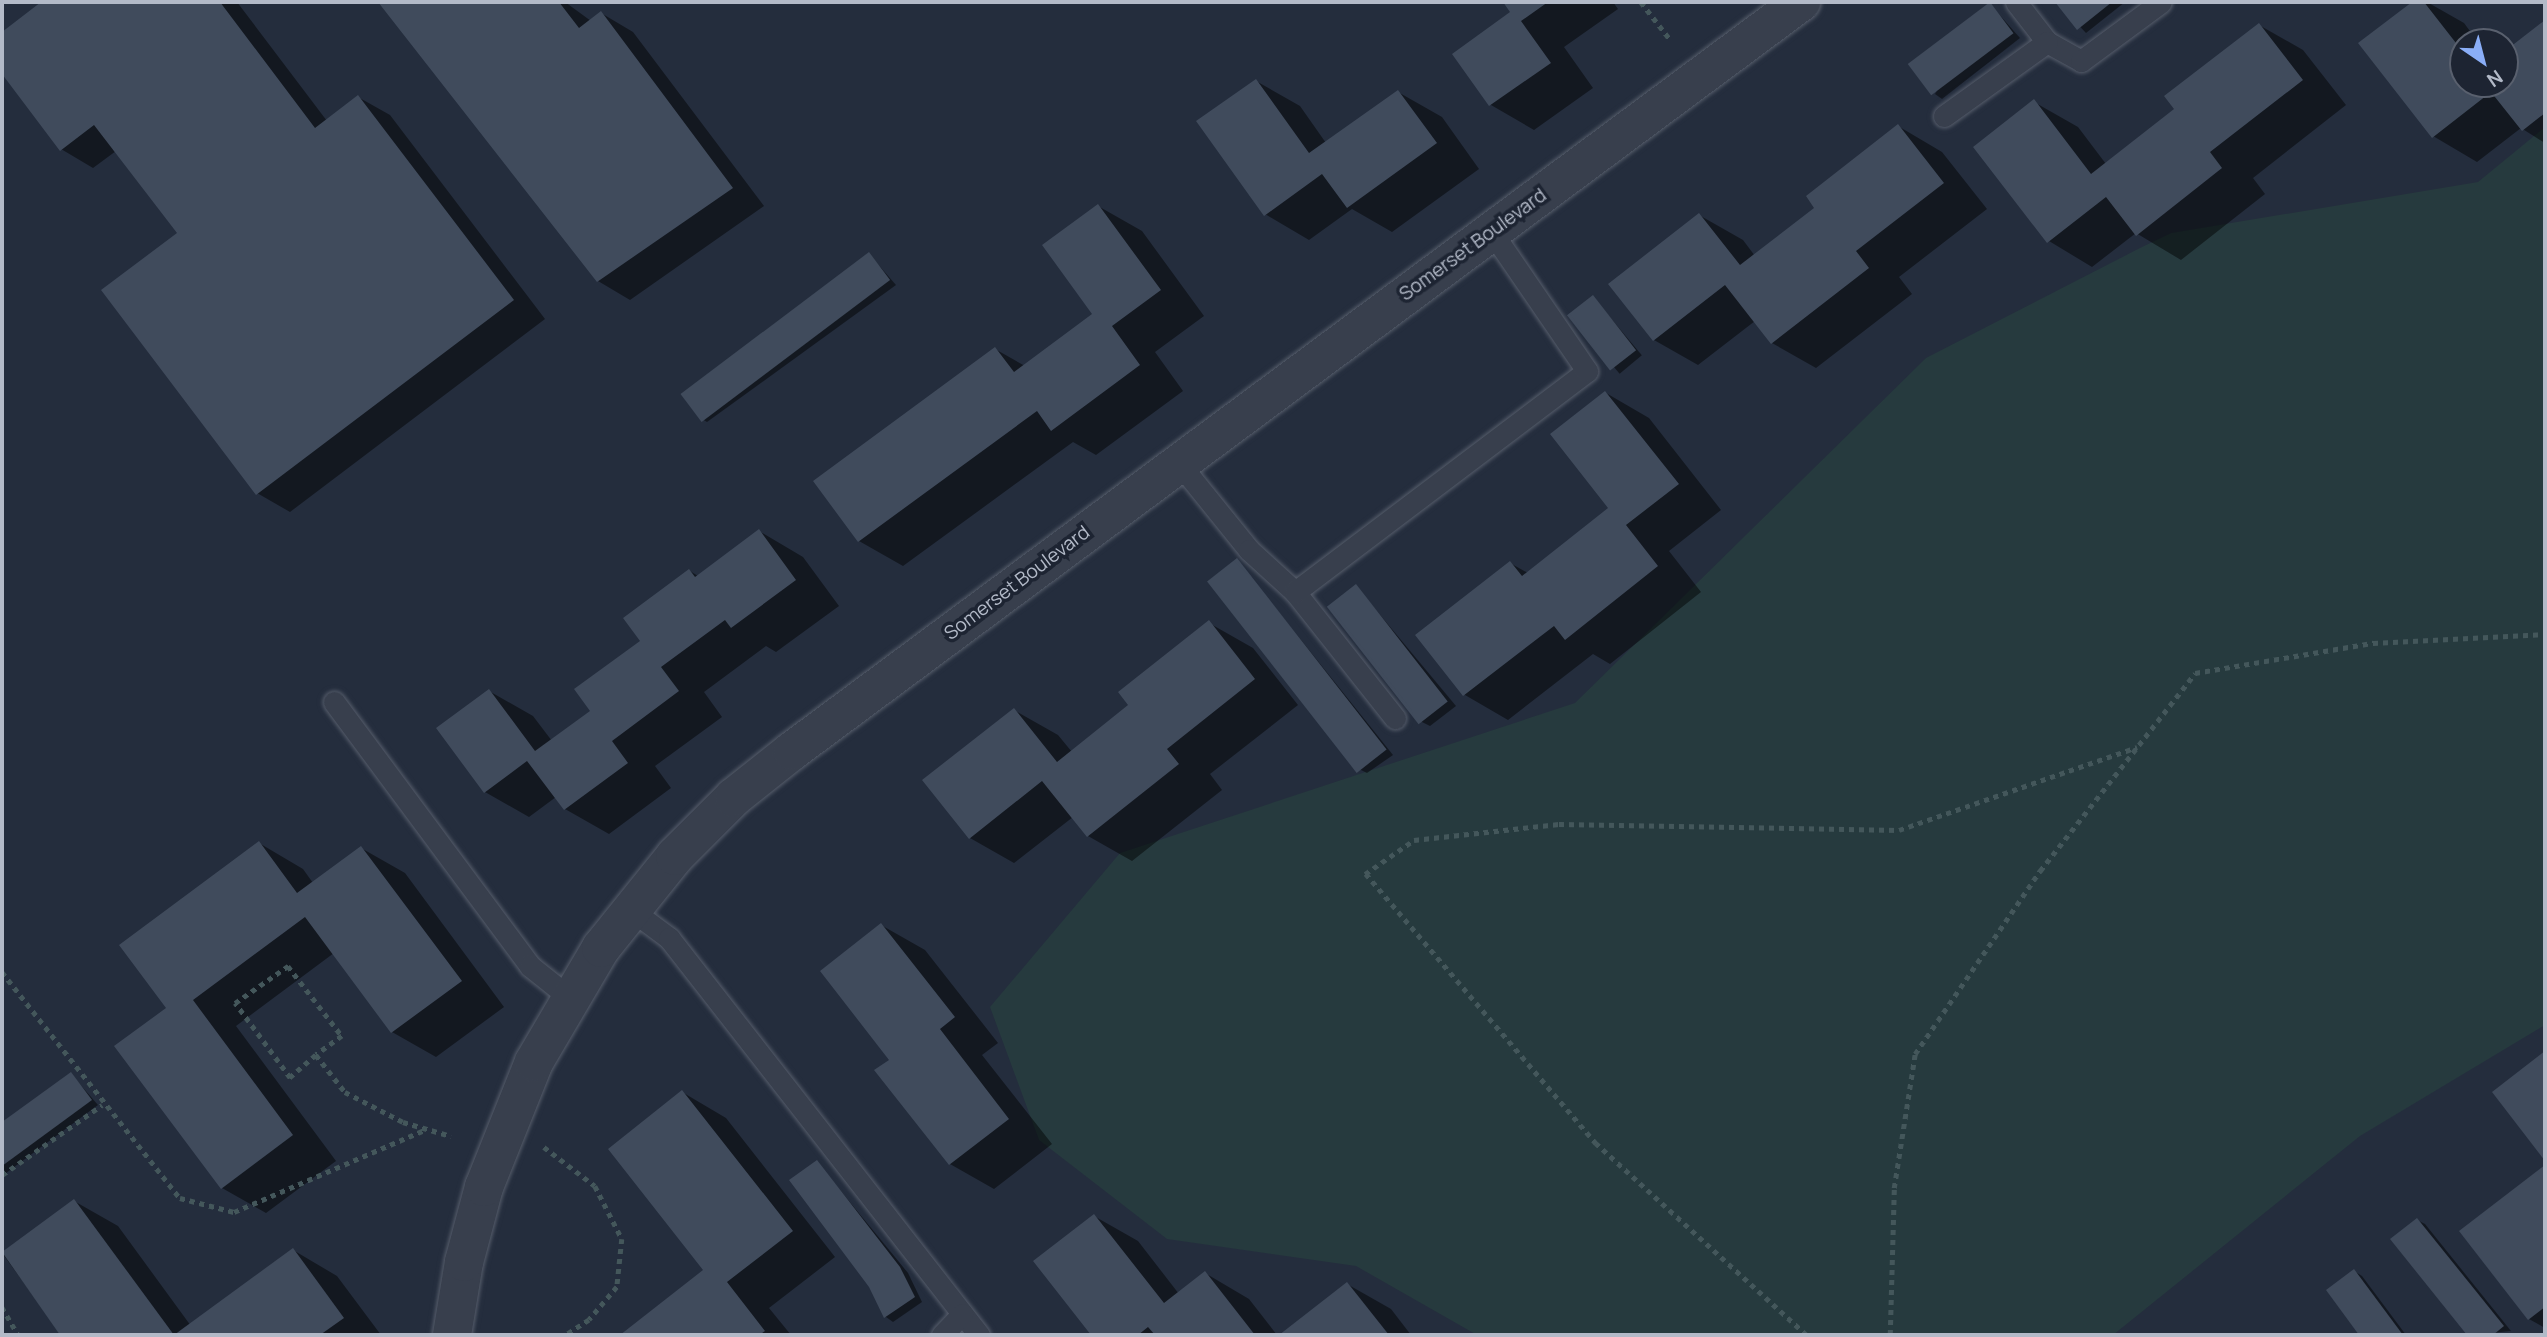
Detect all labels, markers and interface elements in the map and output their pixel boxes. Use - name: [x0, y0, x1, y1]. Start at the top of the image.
- north arrow: [2449, 28, 2519, 98]
- text: N: [2482, 64, 2508, 93]
- street label: Somerset Boulevard: [1395, 184, 1551, 306]
- street label: Somerset Boulevard: [940, 521, 1094, 645]

